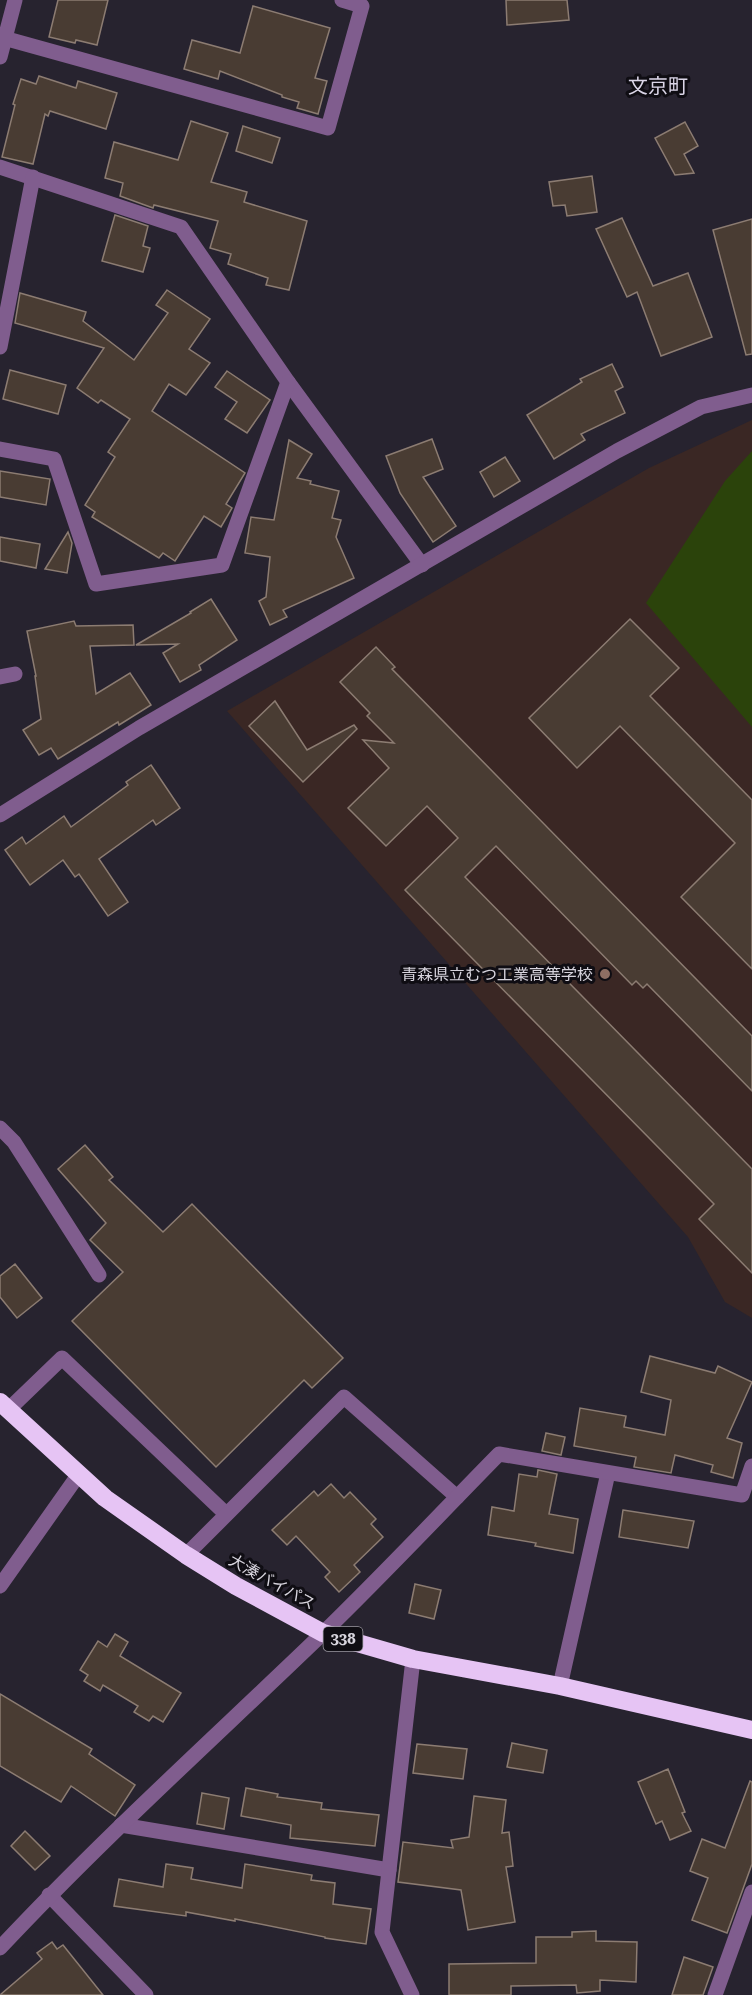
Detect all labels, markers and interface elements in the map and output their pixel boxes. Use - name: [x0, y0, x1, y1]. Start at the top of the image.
- district label: 文京町: [628, 74, 688, 98]
- place label: 青森県立むつ工業高等学校: [401, 965, 593, 984]
- marker: 青森県立むつ工業高等学校: [598, 967, 612, 981]
- street label: 大湊バイパス: [226, 1550, 318, 1614]
- road number: 338: [324, 1627, 362, 1651]

